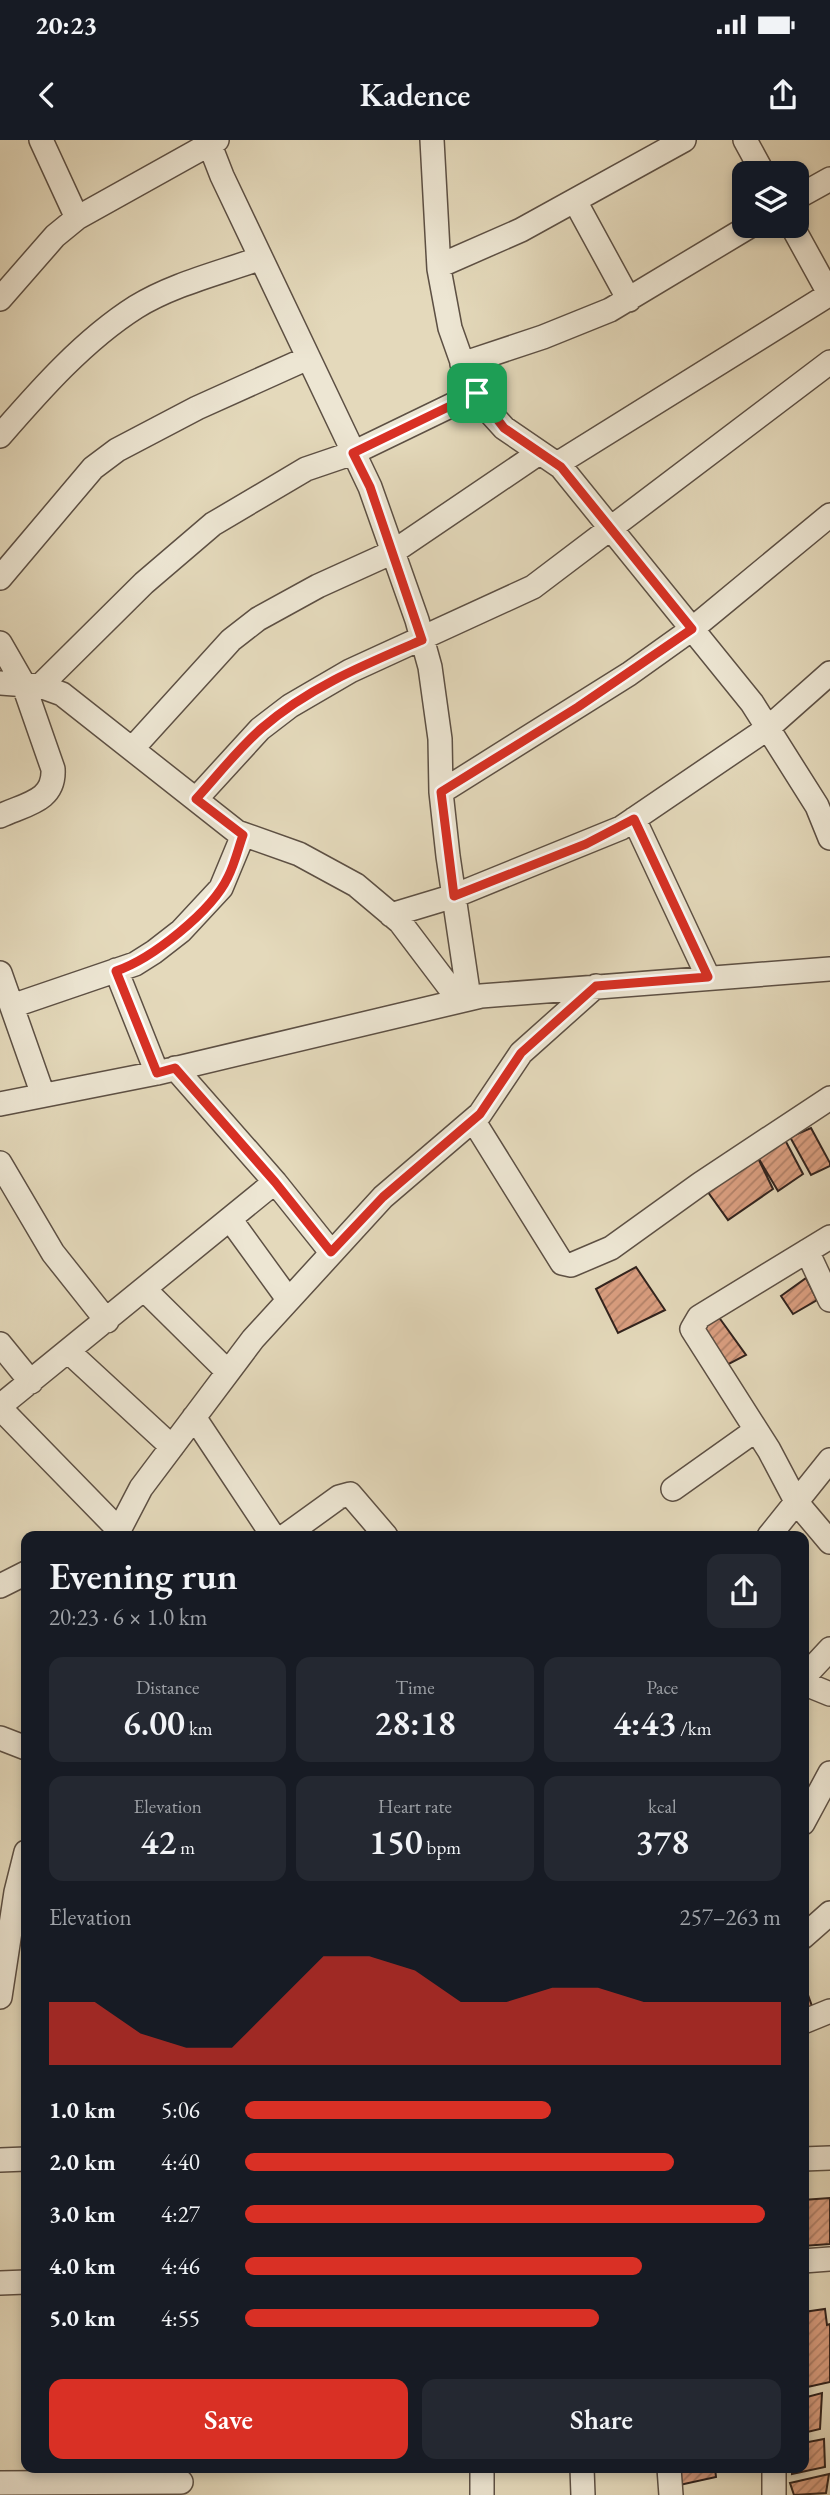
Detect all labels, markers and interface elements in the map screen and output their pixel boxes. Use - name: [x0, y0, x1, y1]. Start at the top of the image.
- text: 20:23: [35, 8, 97, 42]
- text: Kadence: [360, 74, 470, 116]
- icon: back: [28, 76, 66, 114]
- icon: share: [764, 76, 802, 114]
- map controls: [732, 161, 809, 238]
- button: layers: [732, 161, 809, 238]
- pin: [447, 363, 507, 423]
- icon: arrive: [458, 374, 496, 412]
- text: Evening run: [49, 1551, 238, 1600]
- button: share: [707, 1554, 781, 1628]
- text: 20:23 · 6 × 1.0 km: [49, 1602, 207, 1632]
- text: Distance: [136, 1675, 199, 1700]
- text: Time: [395, 1675, 435, 1700]
- text: Pace: [646, 1675, 678, 1700]
- text: 6.00: [123, 1700, 185, 1745]
- text: 28:18: [374, 1700, 456, 1745]
- text: 4:43: [613, 1700, 676, 1745]
- text: km: [185, 1716, 213, 1741]
- text: /km: [676, 1716, 712, 1741]
- text: Elevation: [133, 1794, 202, 1819]
- text: Heart rate: [378, 1794, 452, 1819]
- text: kcal: [648, 1794, 677, 1819]
- text: 42: [140, 1819, 176, 1864]
- text: 150: [369, 1819, 423, 1864]
- text: 378: [635, 1819, 689, 1864]
- text: m: [176, 1835, 195, 1860]
- text: bpm: [423, 1835, 461, 1860]
- text: Elevation: [49, 1902, 132, 1932]
- text: 257–263 m: [680, 1902, 781, 1932]
- text: 1.0 km: [49, 2095, 116, 2125]
- text: 5:06: [161, 2095, 200, 2125]
- text: 2.0 km: [49, 2147, 116, 2177]
- text: 4:40: [161, 2147, 200, 2177]
- text: 3.0 km: [49, 2199, 116, 2229]
- text: 4:27: [161, 2199, 200, 2229]
- text: 4.0 km: [49, 2251, 116, 2281]
- text: 4:46: [161, 2251, 200, 2281]
- text: 5.0 km: [49, 2303, 116, 2333]
- text: 4:55: [161, 2303, 200, 2333]
- button: Save: [49, 2379, 408, 2459]
- button: Share: [422, 2379, 781, 2459]

